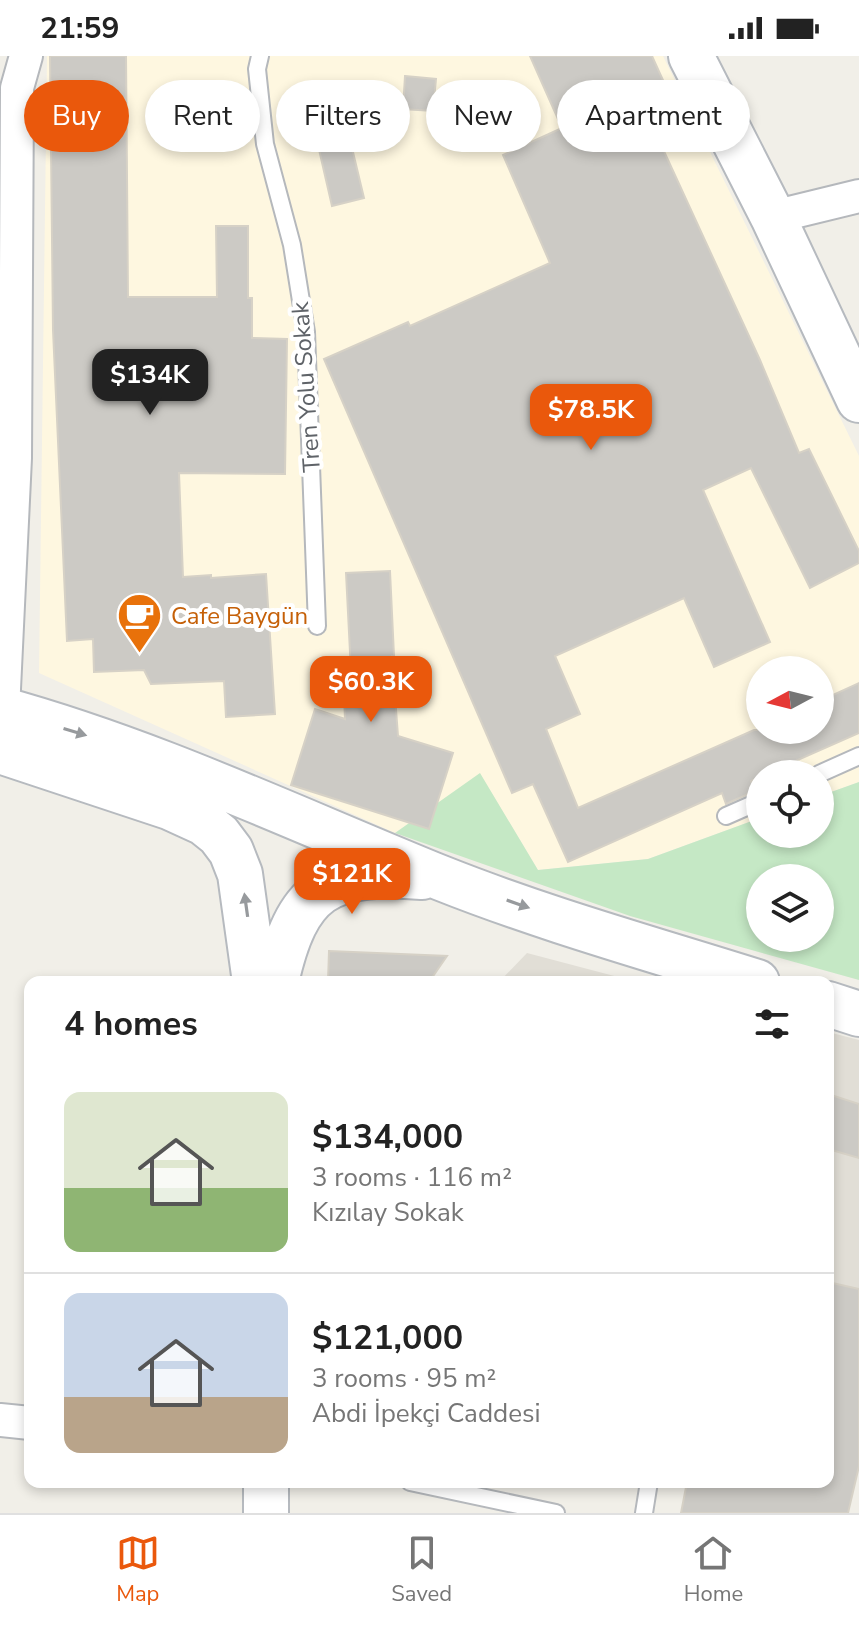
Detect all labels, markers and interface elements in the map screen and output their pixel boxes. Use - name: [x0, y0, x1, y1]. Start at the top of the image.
- text: 21:59: [40, 8, 119, 49]
- chip: Buy: [24, 80, 129, 152]
- chip: Rent: [145, 80, 260, 152]
- chip: Filters: [276, 80, 410, 152]
- chip: New: [426, 80, 541, 152]
- chip: Apartment: [557, 80, 750, 152]
- street label: Tren Yolu Sokak: [284, 300, 328, 473]
- pin: $134K: [94, 349, 206, 417]
- text: $134K: [110, 357, 190, 392]
- pin: $78.5K: [526, 384, 656, 452]
- text: $78.5K: [548, 392, 634, 427]
- cafe icon: Cafe Baygün: [116, 592, 164, 655]
- place label: Cafe Baygün: [171, 600, 308, 632]
- pin: $60.3K: [306, 656, 436, 724]
- north arrow: [746, 656, 834, 744]
- map controls: [746, 656, 834, 952]
- text: $60.3K: [328, 664, 414, 699]
- one-way arrow: [63, 726, 87, 739]
- button: locate: [746, 760, 834, 848]
- pin: $121K: [296, 848, 408, 916]
- text: $121K: [312, 856, 392, 891]
- button: layers: [746, 864, 834, 952]
- one-way arrow: [239, 892, 252, 917]
- one-way arrow: [506, 899, 530, 911]
- text: 4 homes: [64, 1001, 198, 1047]
- icon: filters: [750, 1002, 794, 1046]
- text: $134,000: [312, 1114, 463, 1160]
- icon: home: [128, 1124, 224, 1220]
- text: 3 rooms · 116 m²: [312, 1160, 512, 1195]
- text: Kızılay Sokak: [312, 1195, 464, 1230]
- text: $121,000: [312, 1315, 463, 1361]
- icon: home: [128, 1325, 224, 1421]
- text: 3 rooms · 95 m²: [312, 1361, 496, 1396]
- text: Abdi İpekçi Caddesi: [312, 1396, 541, 1431]
- tab: Map: [116, 1531, 160, 1609]
- tab: Saved: [391, 1531, 452, 1609]
- tab: Home: [684, 1531, 743, 1609]

